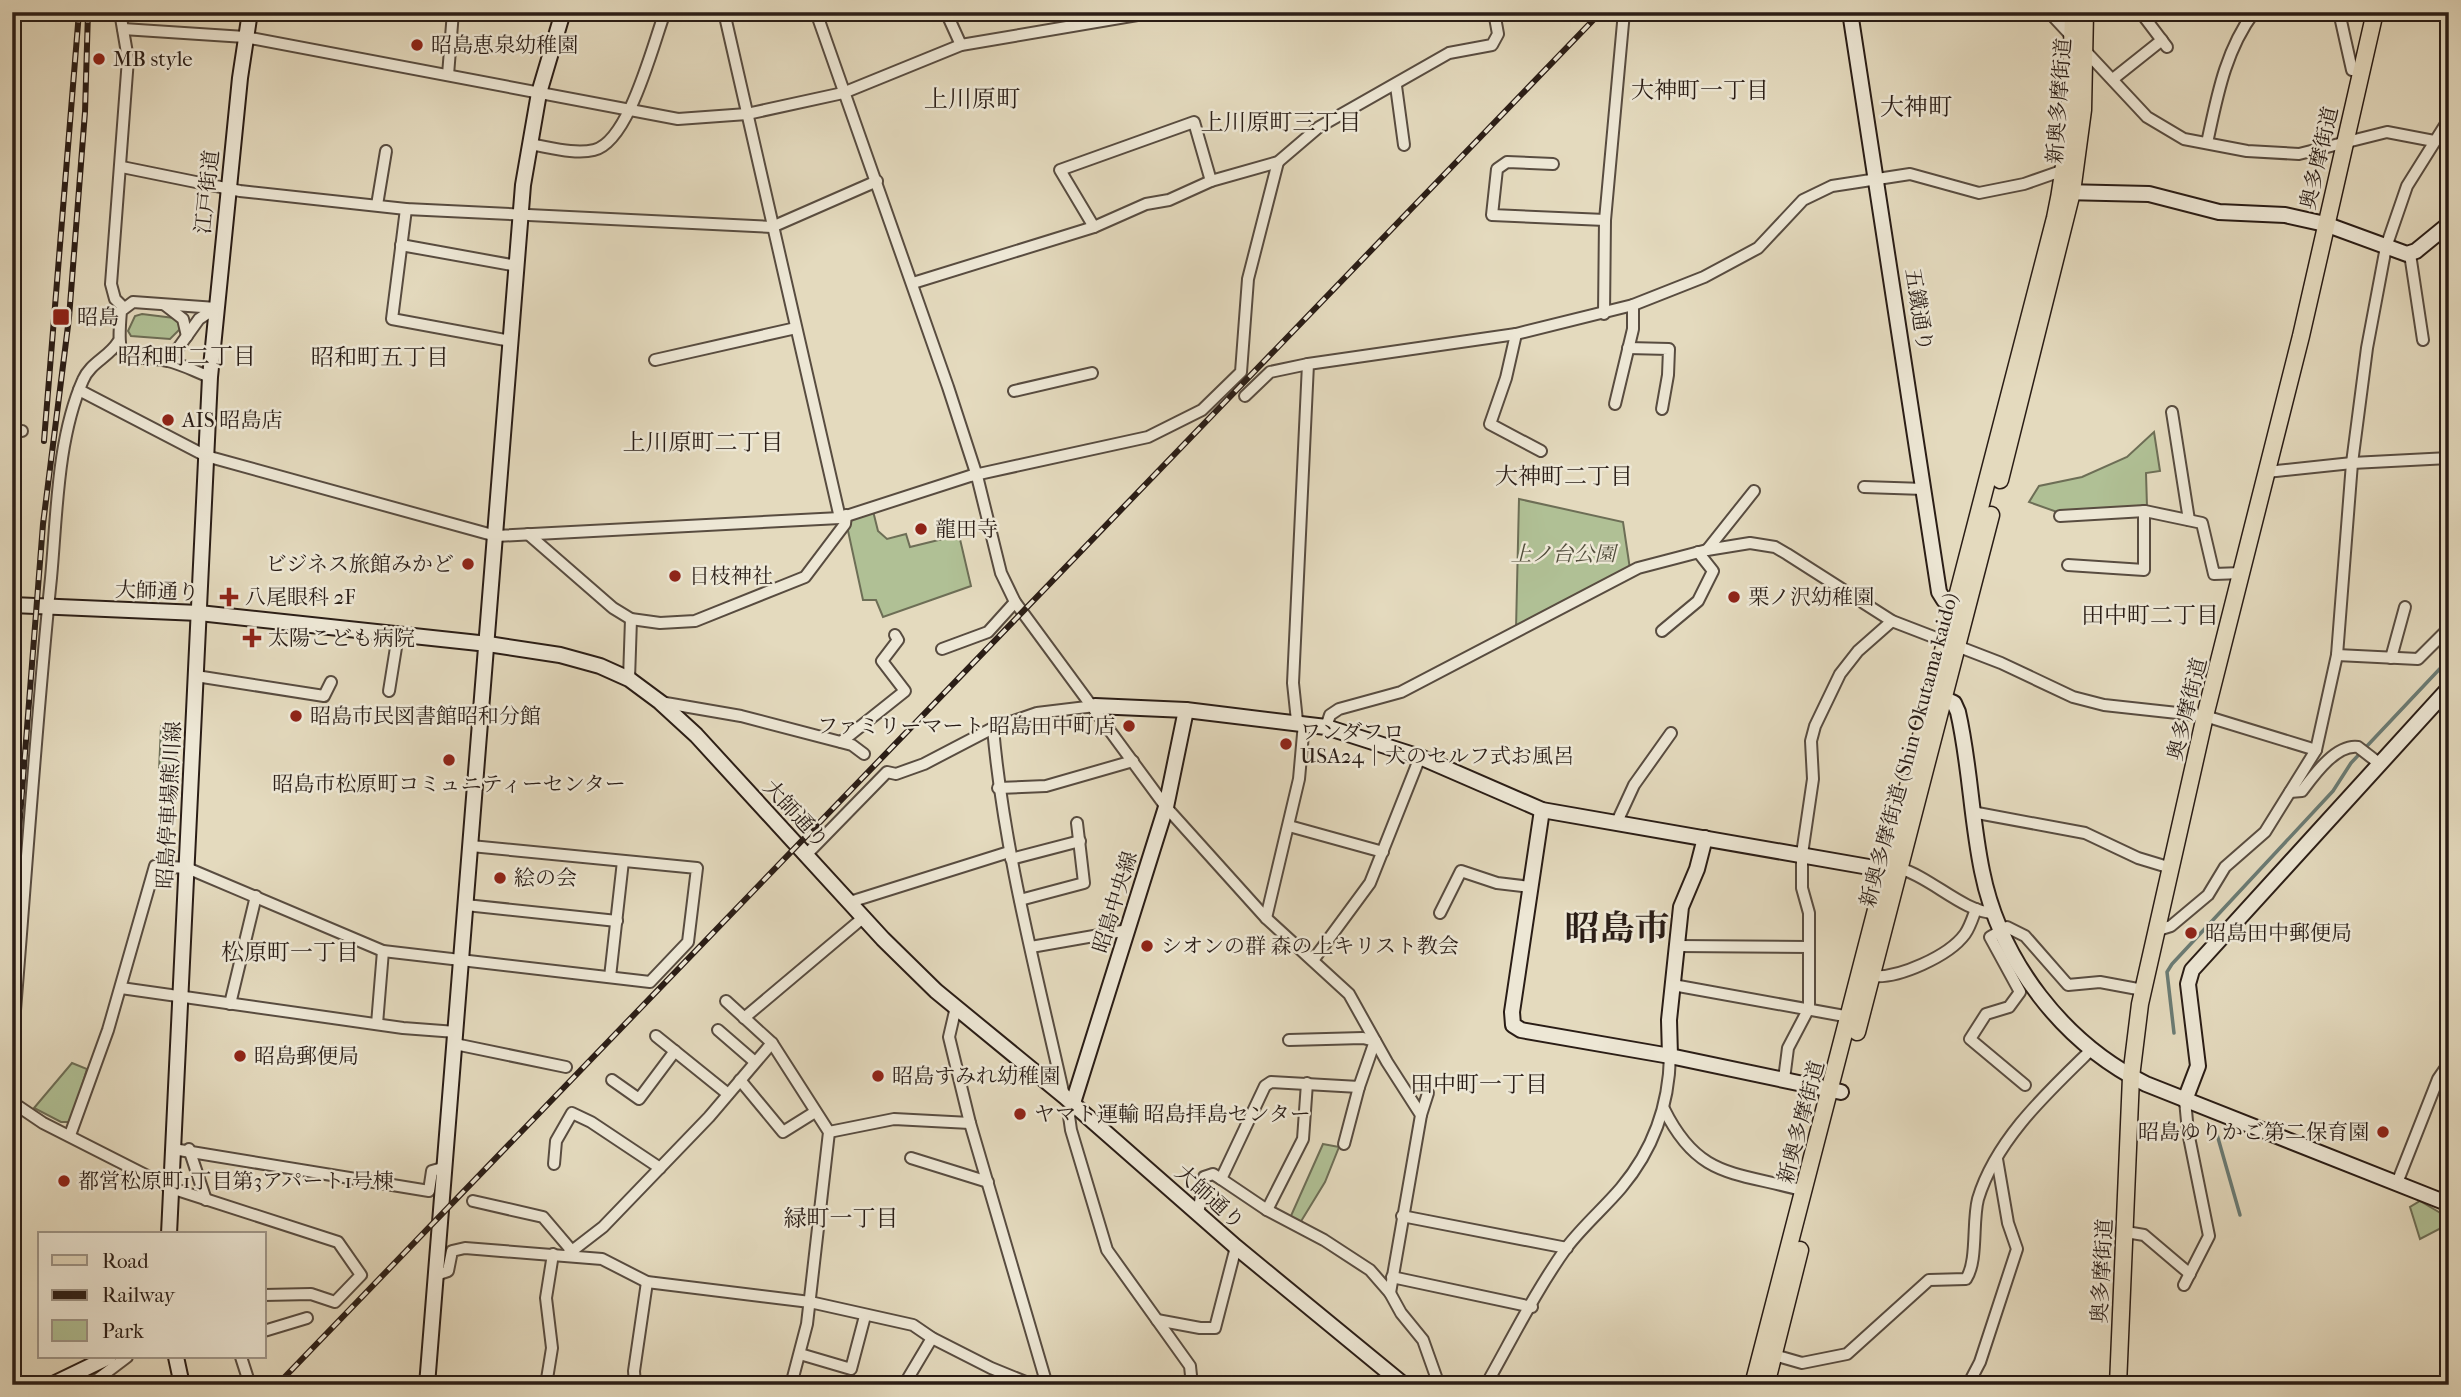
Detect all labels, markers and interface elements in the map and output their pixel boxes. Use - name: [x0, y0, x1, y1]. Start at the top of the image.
- place label: 昭島恵泉幼稚園: [431, 33, 578, 57]
- marker: 昭島恵泉幼稚園: [409, 37, 425, 53]
- street label: 新奥多摩街道: [2043, 37, 2075, 165]
- place label: MB style: [113, 47, 193, 71]
- marker: MB style: [91, 51, 107, 67]
- district label: 大神町一丁目: [1631, 77, 1769, 104]
- district label: 上川原町: [924, 85, 1020, 113]
- district label: 大神町: [1880, 93, 1952, 121]
- street label: 奥多摩街道: [2295, 104, 2343, 212]
- district label: 上川原町三丁目: [1201, 109, 1362, 136]
- street label: 江戸街道: [191, 149, 223, 235]
- street label: 五鐵通り: [1901, 267, 1937, 353]
- place label: 昭島: [77, 305, 119, 329]
- marker: 昭島: [51, 307, 71, 327]
- district label: 昭和町二丁目: [118, 343, 256, 370]
- district label: 昭和町五丁目: [311, 344, 449, 371]
- place label: AIS 昭島店: [181, 408, 282, 432]
- marker: AIS 昭島店: [160, 412, 176, 428]
- district label: 上川原町二丁目: [623, 429, 784, 456]
- district label: 大神町二丁目: [1495, 463, 1633, 490]
- place label: 龍田寺: [935, 517, 998, 541]
- marker: 龍田寺: [913, 521, 929, 537]
- park label: 上ノ台公園: [1511, 542, 1618, 566]
- place label: ビジネス旅館みかど: [266, 552, 454, 576]
- marker: ビジネス旅館みかど: [460, 556, 476, 572]
- place label: 日枝神社: [689, 564, 773, 588]
- marker: 日枝神社: [667, 568, 683, 584]
- street label: 大師通り: [115, 578, 199, 604]
- place label: 八尾眼科 2F: [245, 585, 356, 609]
- place label: 栗ノ沢幼稚園: [1748, 585, 1874, 609]
- marker: 八尾眼科 2F: [219, 587, 239, 607]
- marker: 栗ノ沢幼稚園: [1726, 589, 1742, 605]
- street label: 新奥多摩街道 (Shin Okutama kaido): [1855, 590, 1963, 910]
- district label: 田中町二丁目: [2081, 602, 2219, 629]
- place label: 太陽こども病院: [268, 626, 415, 650]
- marker: 太陽こども病院: [242, 628, 262, 648]
- street label: 奥多摩街道: [2163, 655, 2211, 763]
- place label: 昭島市民図書館昭和分館: [310, 704, 541, 728]
- marker: 昭島市民図書館昭和分館: [288, 708, 304, 724]
- place label: ファミリーマート 昭島田中町店: [817, 714, 1115, 738]
- marker: ファミリーマート 昭島田中町店: [1121, 718, 1137, 734]
- street label: 昭島停車場熊川線: [153, 720, 185, 890]
- place label: ワンダフロ USA24｜犬のセルフ式お風呂: [1300, 720, 1574, 768]
- marker: ワンダフロ USA24｜犬のセルフ式お風呂: [1278, 736, 1294, 752]
- marker: 昭島市松原町コミュニティーセンター: [441, 752, 457, 768]
- place label: 昭島市松原町コミュニティーセンター: [272, 772, 626, 796]
- street label: 大師通り: [759, 775, 833, 853]
- street label: 昭島中央線: [1088, 848, 1142, 956]
- place label: 絵の会: [514, 866, 577, 890]
- marker: 絵の会: [492, 870, 508, 886]
- district label: 昭島市: [1564, 908, 1670, 949]
- place label: 昭島田中郵便局: [2205, 921, 2352, 945]
- marker: 昭島田中郵便局: [2183, 925, 2199, 941]
- place label: シオンの群 森の上キリスト教会: [1161, 934, 1459, 958]
- marker: シオンの群 森の上キリスト教会: [1139, 938, 1155, 954]
- district label: 松原町一丁目: [221, 939, 359, 966]
- place label: 昭島郵便局: [254, 1044, 359, 1068]
- marker: 昭島郵便局: [232, 1048, 248, 1064]
- street label: 新奥多摩街道: [1773, 1058, 1829, 1186]
- place label: 昭島すみれ幼稚園: [892, 1064, 1060, 1088]
- marker: 昭島すみれ幼稚園: [870, 1068, 886, 1084]
- district label: 田中町一丁目: [1410, 1071, 1548, 1098]
- place label: ヤマト運輸 昭島拝島センター: [1034, 1102, 1311, 1126]
- marker: ヤマト運輸 昭島拝島センター: [1012, 1106, 1028, 1122]
- place label: 昭島ゆりかご第二保育園: [2138, 1120, 2369, 1144]
- marker: 昭島ゆりかご第二保育園: [2375, 1124, 2391, 1140]
- street label: 大師通り: [1171, 1160, 1249, 1234]
- place label: 都営松原町1丁目第3アパート1号棟: [78, 1169, 394, 1193]
- marker: 都営松原町1丁目第3アパート1号棟: [56, 1173, 72, 1189]
- district label: 緑町一丁目: [784, 1205, 899, 1232]
- street label: 奥多摩街道: [2087, 1218, 2117, 1324]
- legend: [38, 1232, 266, 1358]
- text: Road: [102, 1249, 149, 1273]
- text: Railway: [102, 1283, 176, 1307]
- text: Park: [102, 1319, 144, 1343]

